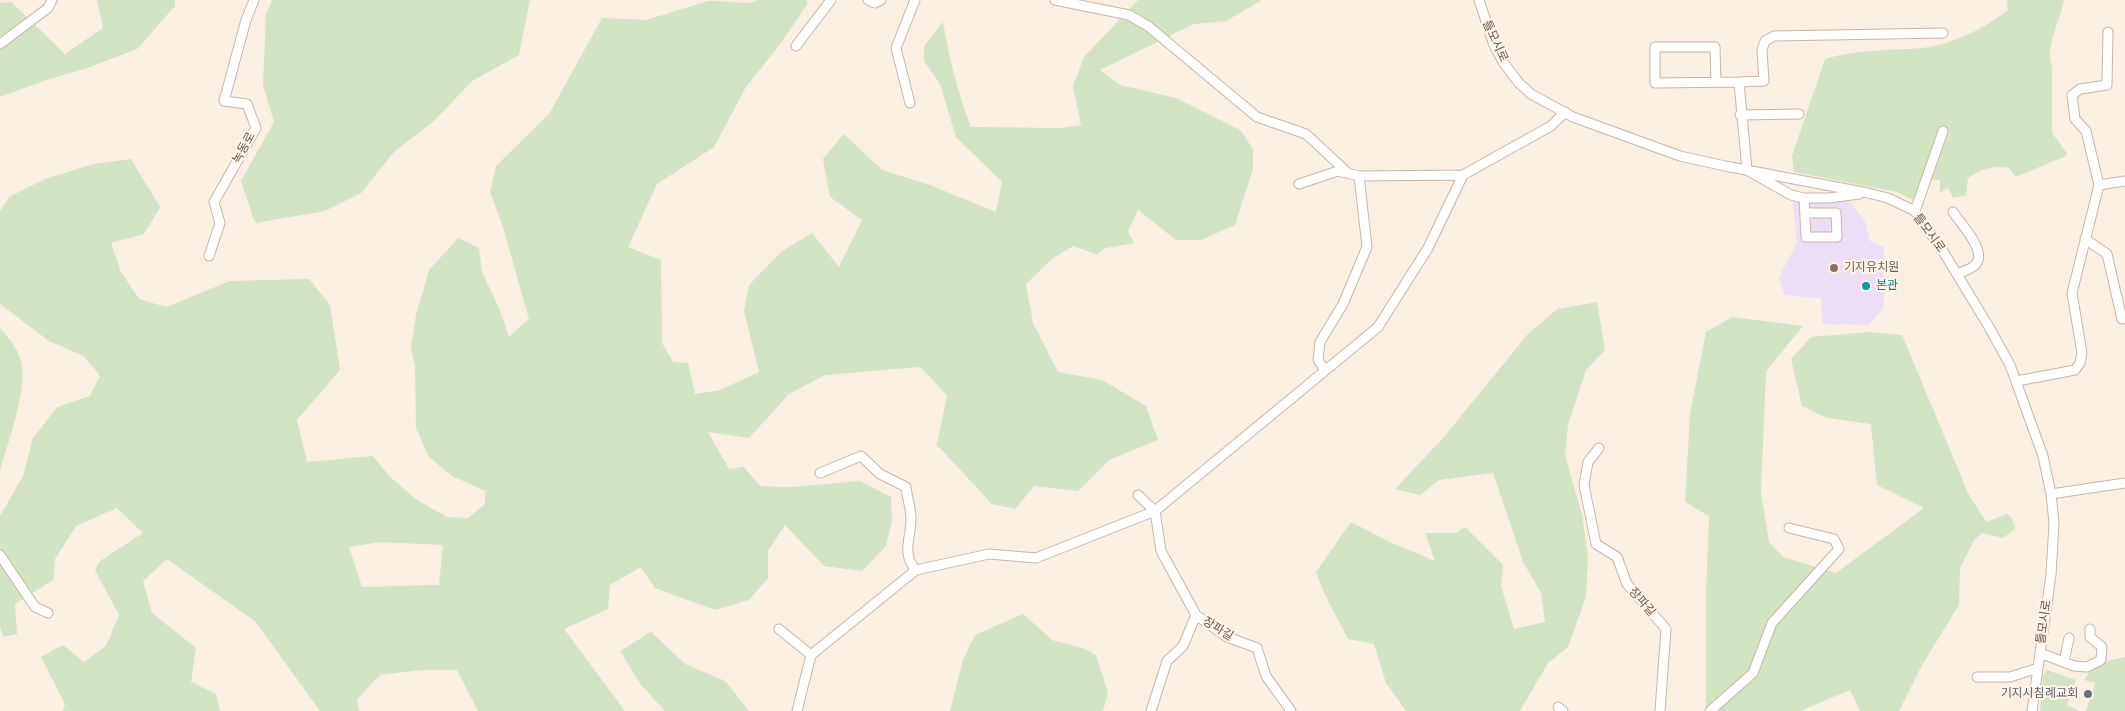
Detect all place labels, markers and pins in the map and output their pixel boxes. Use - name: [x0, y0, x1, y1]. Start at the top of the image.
- place label: 기지유치원: [1844, 261, 1899, 275]
- marker: 기지유치원: [1828, 262, 1840, 274]
- place label: 본관: [1876, 279, 1898, 293]
- marker: 본관: [1860, 280, 1872, 292]
- place label: 기지시침례교회: [2001, 687, 2078, 701]
- marker: 기지시침례교회: [2082, 688, 2094, 700]

